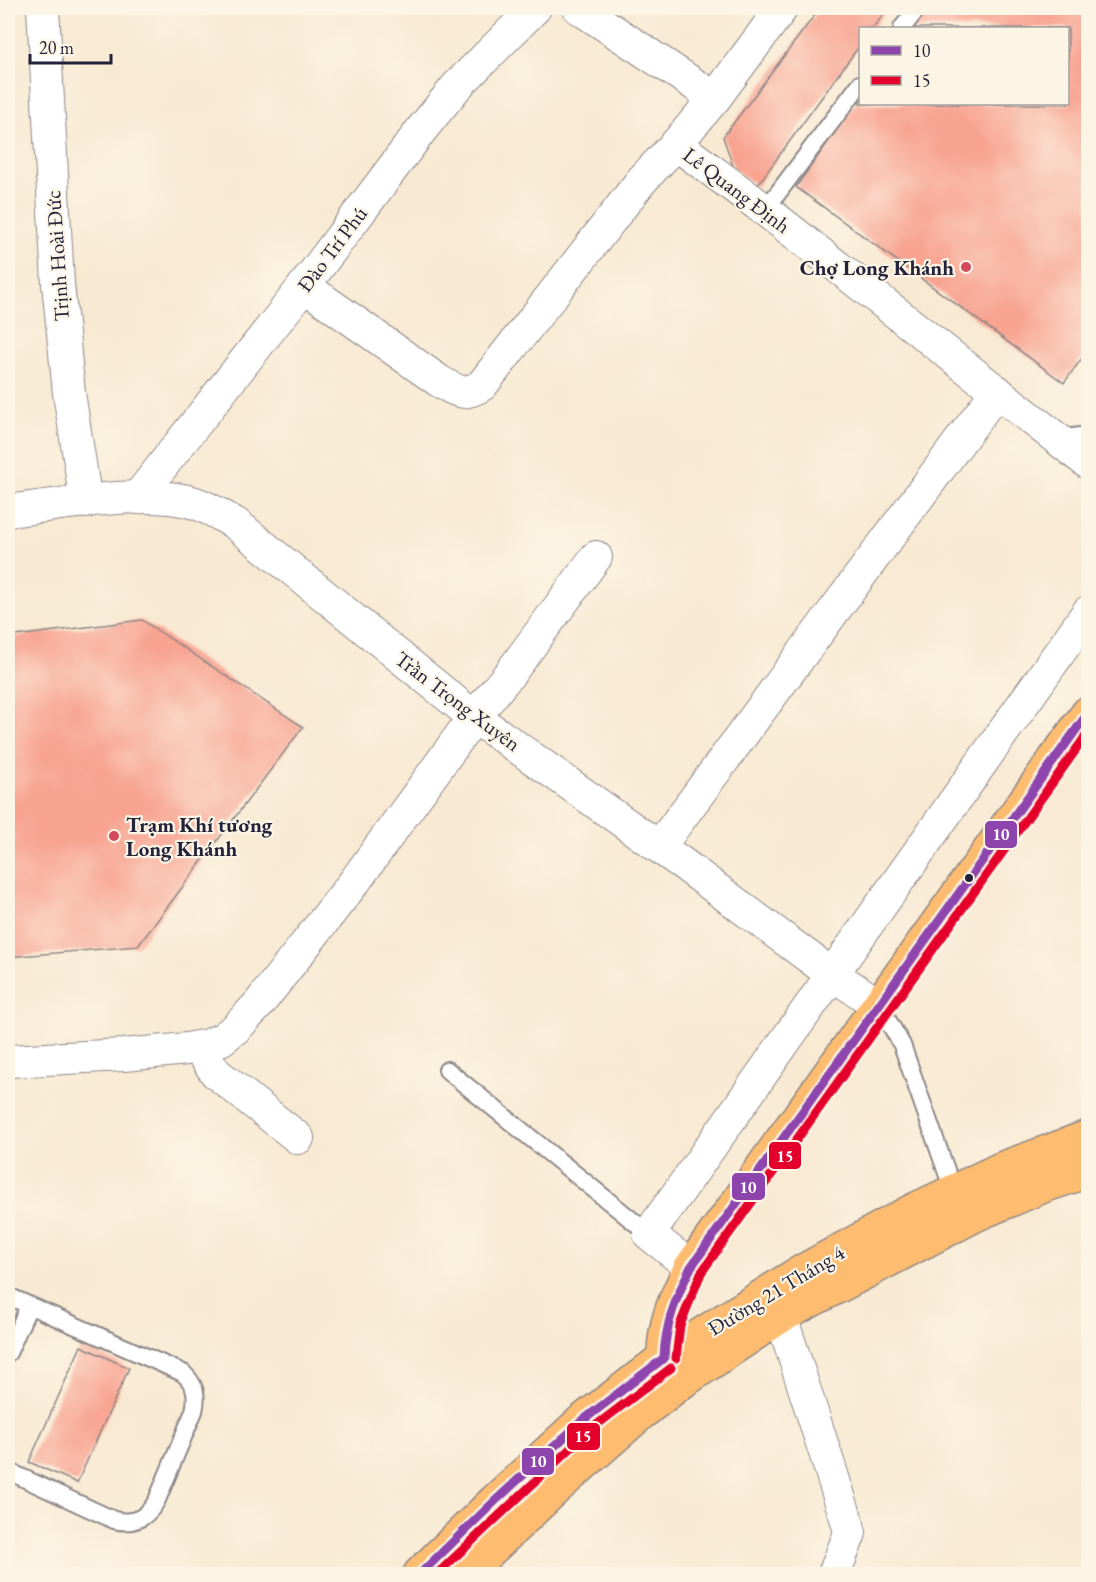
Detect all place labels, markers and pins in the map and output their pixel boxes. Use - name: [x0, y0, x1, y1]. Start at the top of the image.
- place label: Chợ Long Khánh: [800, 254, 954, 281]
- marker: Chợ Long Khánh: [959, 260, 973, 274]
- place label: Trạm Khí tương Long Khánh: [126, 811, 273, 862]
- marker: Trạm Khí tương Long Khánh: [107, 829, 121, 843]
- unlabelled marker: [963, 872, 975, 884]

